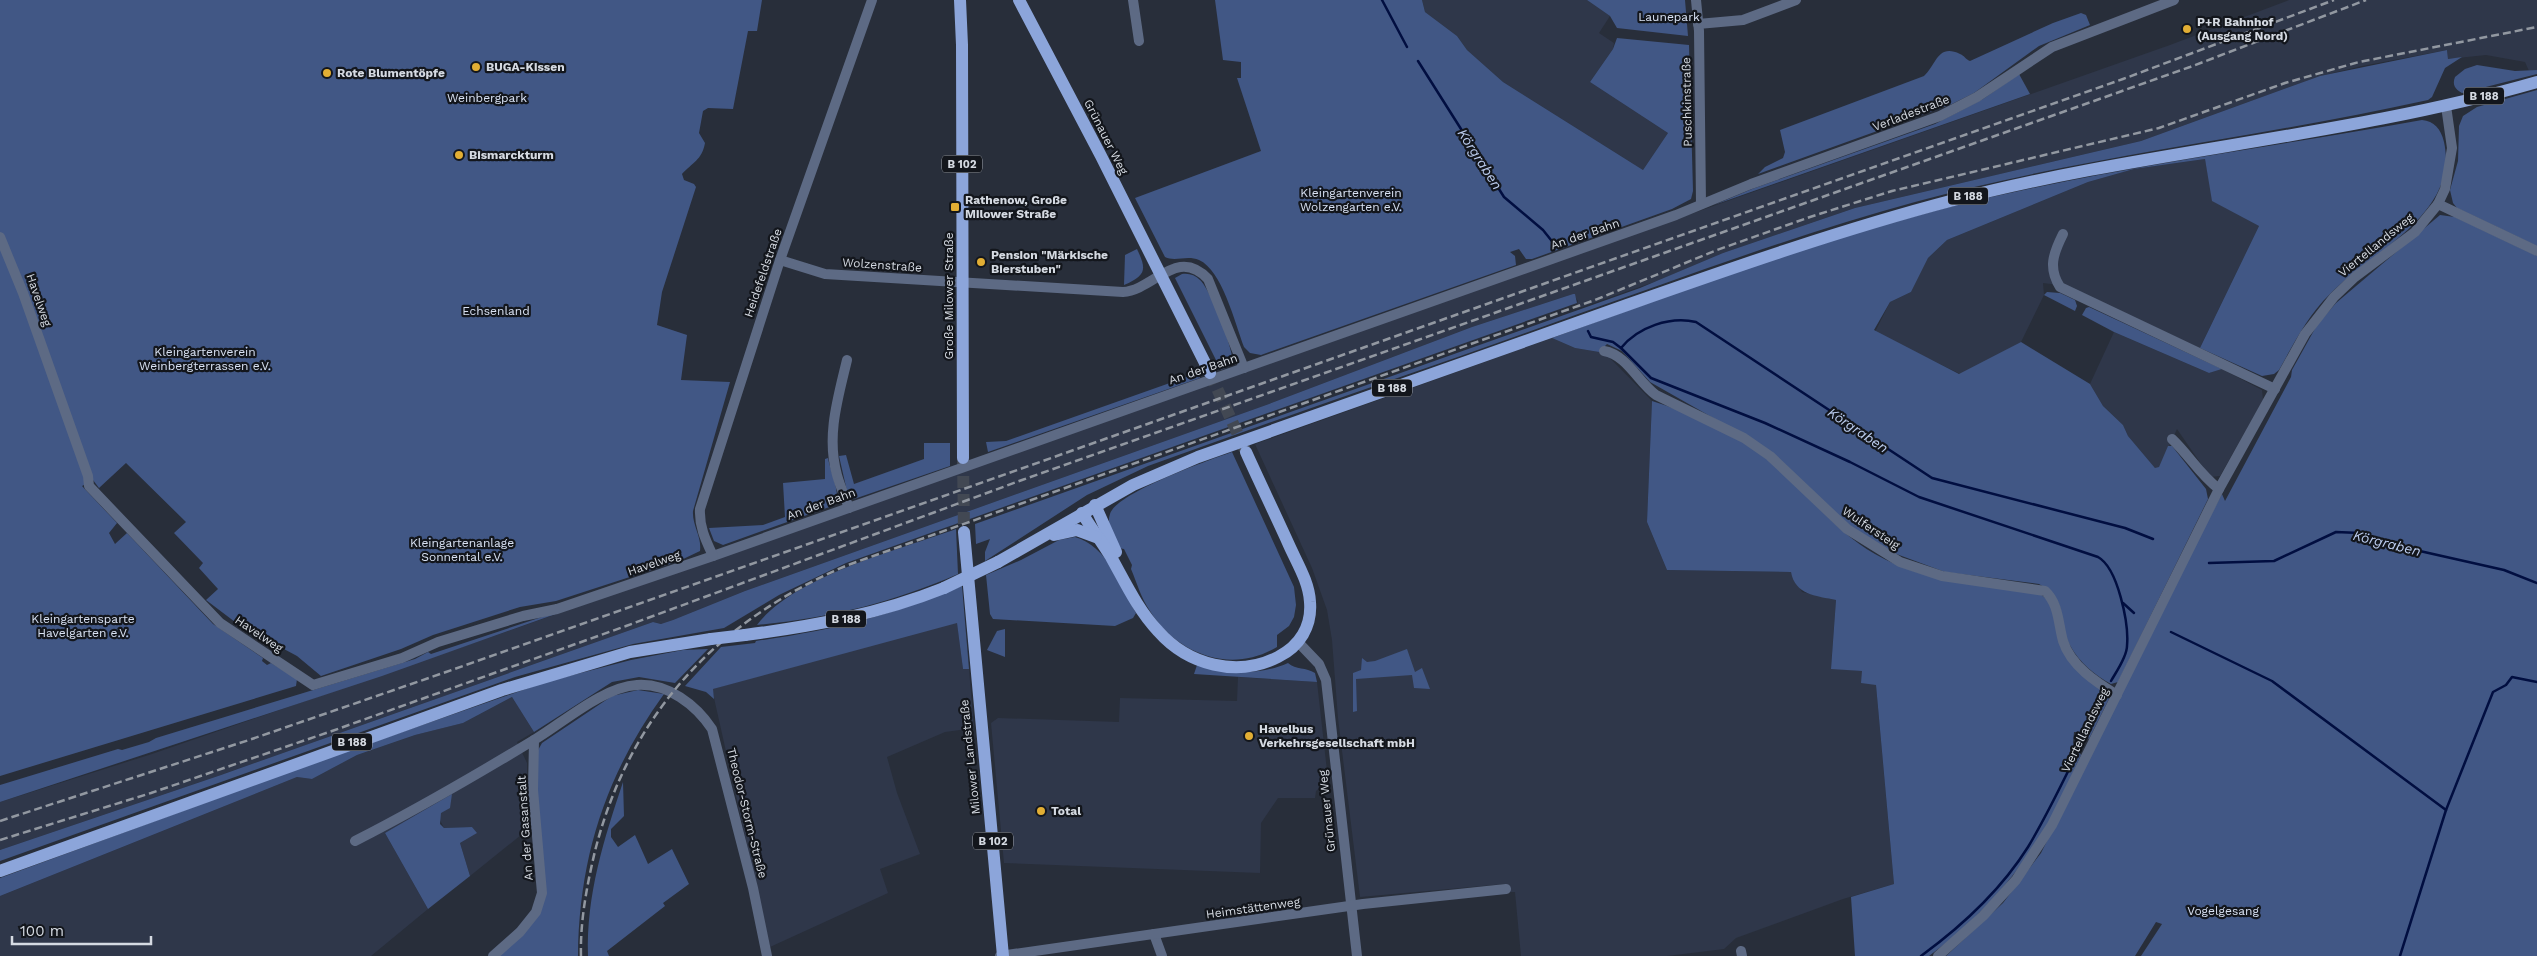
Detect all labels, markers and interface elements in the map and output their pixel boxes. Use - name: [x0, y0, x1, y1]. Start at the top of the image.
- park label: Launepark: [1638, 10, 1700, 24]
- place label: P+R Bahnhof (Ausgang Nord): [2197, 15, 2288, 43]
- marker: P+R Bahnhof (Ausgang Nord): [2181, 23, 2193, 35]
- street label: Puschkinstraße: [1679, 57, 1695, 147]
- place label: BUGA-Kissen: [486, 60, 565, 74]
- marker: BUGA-Kissen: [470, 61, 482, 73]
- place label: Rote Blumentöpfe: [337, 66, 445, 80]
- marker: Rote Blumentöpfe: [321, 67, 333, 79]
- road number: B 188: [2464, 88, 2504, 104]
- park label: Weinbergpark: [447, 91, 527, 105]
- street label: Verladestraße: [1871, 92, 1951, 134]
- street label: Grünauer Weg: [1081, 97, 1131, 177]
- water label: Körgraben: [1454, 126, 1506, 192]
- place label: Bismarckturm: [469, 148, 554, 162]
- marker: Bismarckturm: [453, 149, 465, 161]
- road number: B 102: [942, 156, 982, 172]
- park label: Kleingartenverein Wolzengarten e.V.: [1300, 186, 1402, 214]
- road number: B 188: [1948, 188, 1988, 205]
- place label: Rathenow, Große Milower Straße: [965, 193, 1067, 221]
- marker: Rathenow, Große Milower Straße: [949, 201, 961, 213]
- street label: Viertellandsweg: [2336, 210, 2417, 280]
- street label: An der Bahn: [1549, 216, 1621, 252]
- street label: Heidefeldstraße: [741, 227, 785, 319]
- street label: Große Milower Straße: [942, 232, 956, 360]
- place label: Pension "Märkische Bierstuben": [991, 248, 1108, 276]
- street label: Wolzenstraße: [842, 255, 922, 275]
- marker: Pension "Märkische Bierstuben": [975, 256, 987, 268]
- street label: Havelweg: [23, 272, 55, 329]
- park label: Echsenland: [462, 304, 530, 318]
- park label: Kleingartenverein Weinbergterrassen e.V.: [139, 345, 271, 373]
- street label: An der Bahn: [1167, 351, 1239, 387]
- road number: B 188: [1372, 379, 1412, 396]
- water label: Körgraben: [1825, 404, 1891, 456]
- street label: An der Bahn: [785, 485, 857, 523]
- street label: Wulfersteig: [1840, 504, 1903, 553]
- water label: Körgraben: [2351, 527, 2423, 559]
- park label: Kleingartenanlage Sonnental e.V.: [410, 536, 514, 564]
- street label: Havelweg: [626, 547, 683, 579]
- road number: B 188: [826, 610, 866, 628]
- park label: Kleingartensparte Havelgarten e.V.: [31, 612, 135, 640]
- street label: Havelweg: [232, 613, 286, 656]
- street label: Viertellandsweg: [2058, 685, 2112, 775]
- street label: Milower Landstraße: [957, 699, 983, 815]
- place label: Havelbus Verkehrsgesellschaft mbH: [1259, 722, 1415, 750]
- marker: Havelbus Verkehrsgesellschaft mbH: [1243, 730, 1255, 742]
- road number: B 188: [332, 734, 372, 750]
- street label: Theodor-Storm-Straße: [724, 746, 770, 880]
- street label: Grünauer Weg: [1316, 769, 1338, 853]
- street label: An der Gasanstalt: [514, 775, 536, 881]
- place label: Total: [1051, 804, 1081, 818]
- marker: Total: [1035, 805, 1047, 817]
- road number: B 102: [973, 832, 1013, 849]
- street label: Heimstättenweg: [1205, 894, 1302, 922]
- park label: Vogelgesang: [2187, 904, 2259, 918]
- scale bar: [12, 914, 151, 946]
- text: 100 m: [20, 922, 64, 940]

